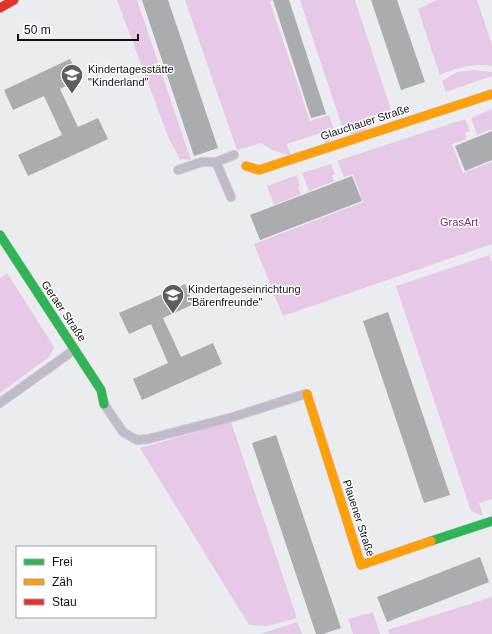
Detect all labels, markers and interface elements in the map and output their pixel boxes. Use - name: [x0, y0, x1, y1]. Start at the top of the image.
- scale bar: [18, 16, 138, 42]
- text: 50 m: [24, 23, 51, 37]
- school or university icon: Kindertagesstätte "Kinderland": [59, 62, 85, 95]
- place label: Kindertagesstätte "Kinderland": [88, 63, 174, 88]
- street label: Glauchauer Straße: [319, 102, 411, 142]
- park label: GrasArt: [440, 216, 478, 228]
- street label: Geraer Straße: [39, 278, 89, 344]
- school or university icon: Kindertageseinrichtung "Bärenfreunde": [160, 282, 186, 315]
- place label: Kindertageseinrichtung "Bärenfreunde": [188, 283, 301, 308]
- street label: Plauener Straße: [341, 478, 377, 558]
- legend: [16, 546, 156, 618]
- text: Frei: [52, 555, 73, 569]
- text: Zäh: [52, 575, 73, 589]
- text: Stau: [52, 595, 77, 609]

